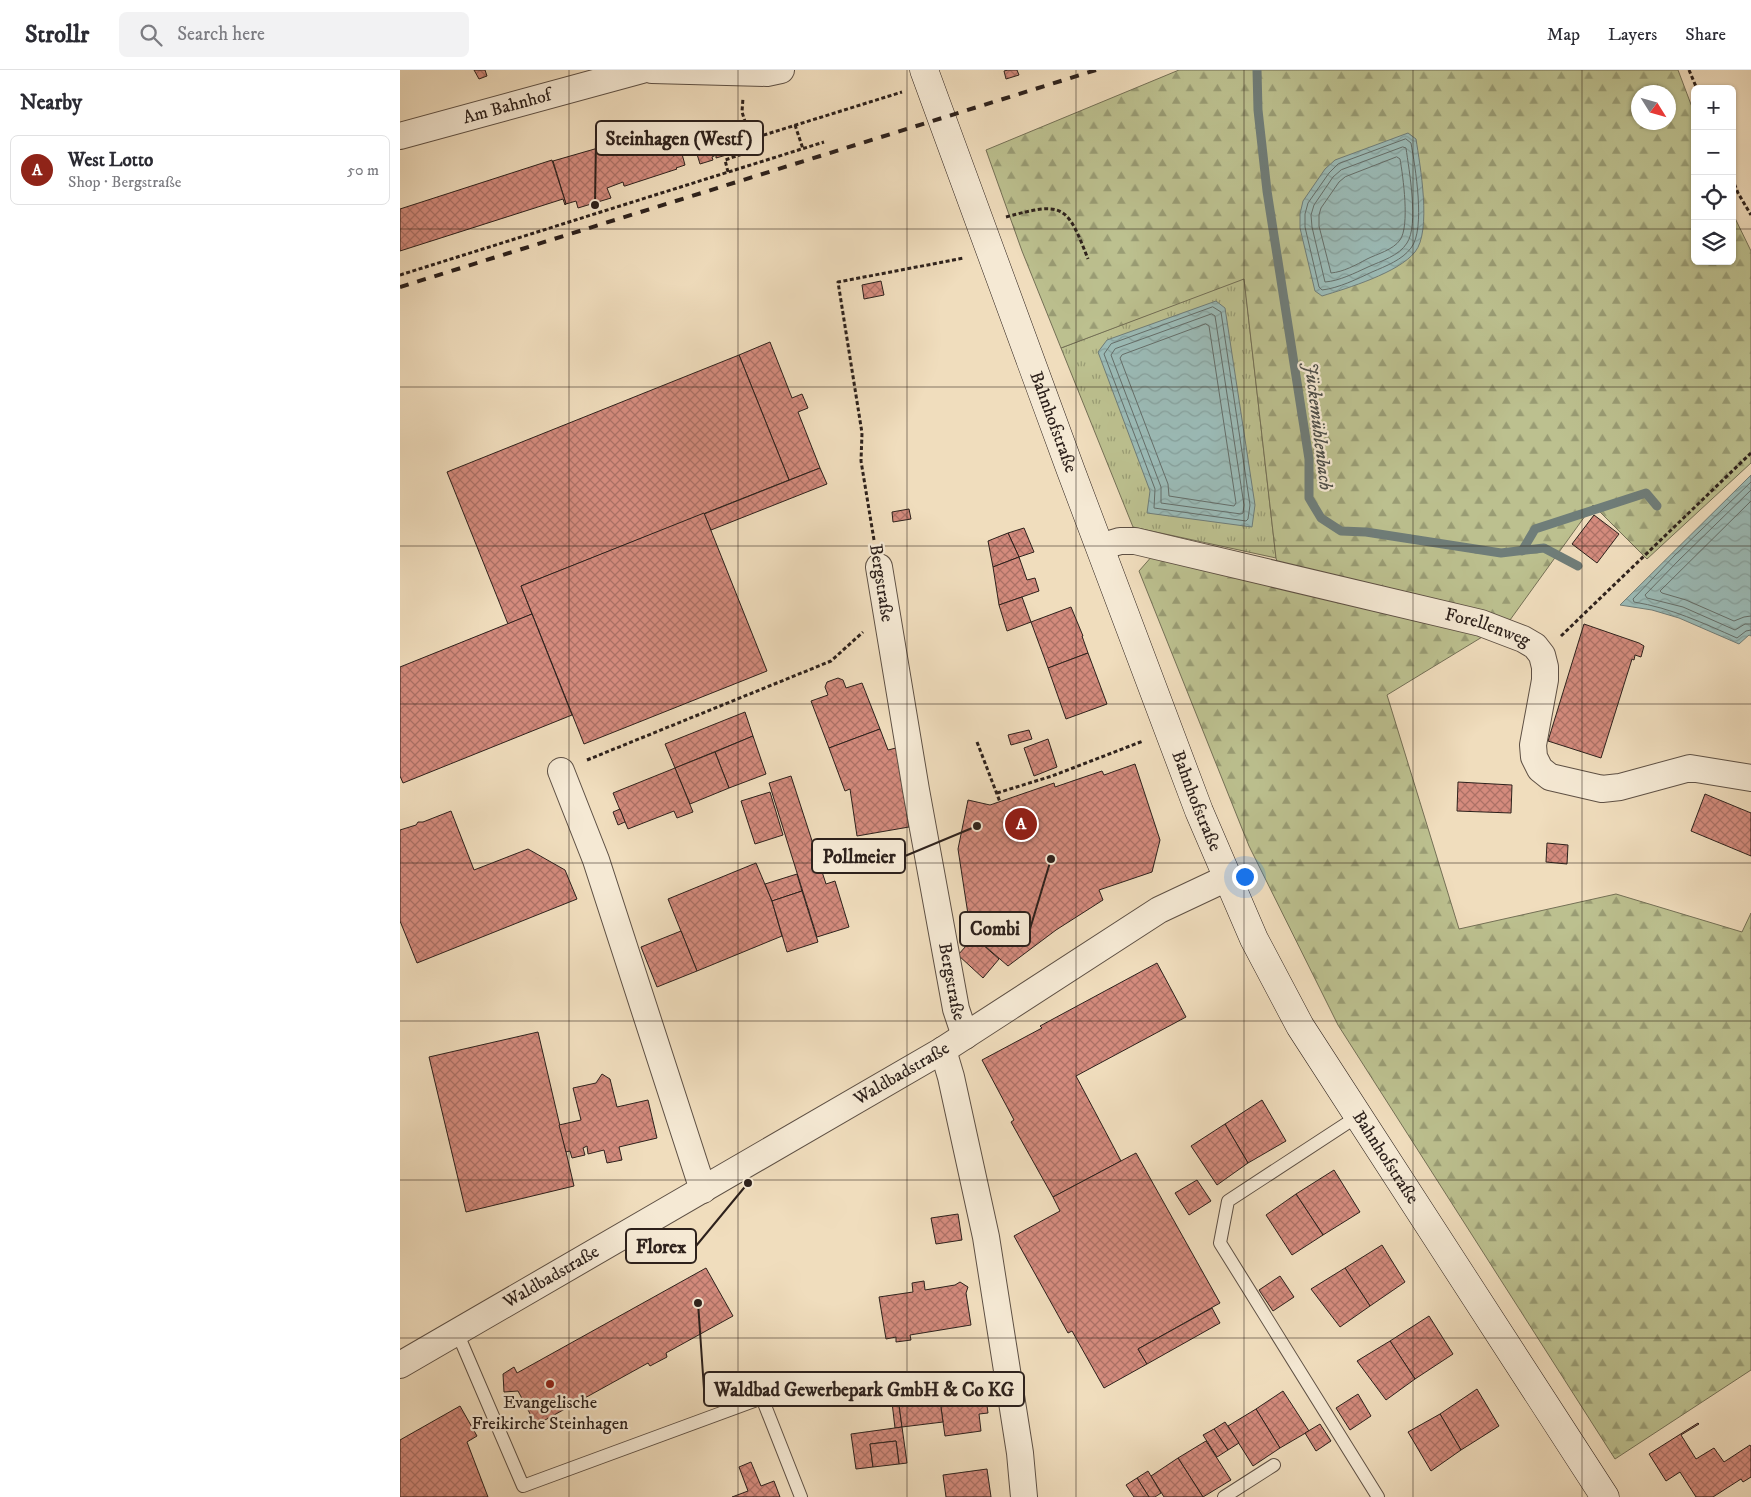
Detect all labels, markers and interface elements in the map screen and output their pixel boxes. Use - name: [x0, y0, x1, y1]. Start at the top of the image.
- search box: [119, 12, 469, 57]
- text: Strollr: [25, 20, 89, 50]
- icon: search: [137, 21, 165, 49]
- text: Search here: [177, 23, 265, 46]
- text: Map: [1547, 24, 1580, 46]
- text: Layers: [1608, 24, 1657, 46]
- text: Share: [1685, 24, 1726, 46]
- street label: Am Bahnhof: [460, 83, 557, 129]
- north arrow: [1631, 85, 1676, 130]
- map controls: [1691, 85, 1736, 265]
- button: +: [1691, 85, 1736, 130]
- text: Nearby: [20, 90, 82, 116]
- callout: Steinhagen (Westf): [596, 121, 763, 155]
- text: Steinhagen (Westf): [606, 128, 752, 151]
- button: −: [1691, 130, 1736, 175]
- text: West Lotto: [68, 149, 153, 172]
- text: A: [32, 160, 42, 180]
- text: 50 m: [347, 160, 379, 180]
- text: Shop · Bergstraße: [68, 172, 181, 192]
- button: locate: [1691, 175, 1736, 220]
- button: layers: [1691, 220, 1736, 265]
- water label: Jückemühlenbach: [1299, 361, 1337, 492]
- street label: Bahnhofstraße: [1024, 368, 1082, 476]
- street label: Bergstraße: [864, 542, 898, 624]
- street label: Forellenweg: [1443, 604, 1535, 652]
- street label: Bahnhofstraße: [1166, 748, 1226, 855]
- pin: A: [1005, 805, 1037, 843]
- callout: Pollmeier: [812, 839, 905, 873]
- text: Pollmeier: [822, 846, 897, 869]
- your location: [1232, 864, 1258, 890]
- callout: Combi: [960, 912, 1030, 946]
- text: Combi: [970, 918, 1020, 941]
- street label: Bergstraße: [933, 941, 970, 1024]
- street label: Waldbadstraße: [849, 1038, 954, 1111]
- street label: Bahnhofstraße: [1347, 1107, 1423, 1208]
- callout: Florex: [626, 1229, 696, 1263]
- text: Florex: [636, 1236, 687, 1259]
- street label: Waldbadstraße: [499, 1241, 603, 1314]
- callout: Waldbad Gewerbepark GmbH & Co KG: [704, 1372, 1024, 1406]
- marker: Evangelische Freikirche Steinhagen: [544, 1378, 556, 1390]
- text: Waldbad Gewerbepark GmbH & Co KG: [713, 1379, 1015, 1402]
- place label: Evangelische Freikirche Steinhagen: [472, 1392, 629, 1435]

